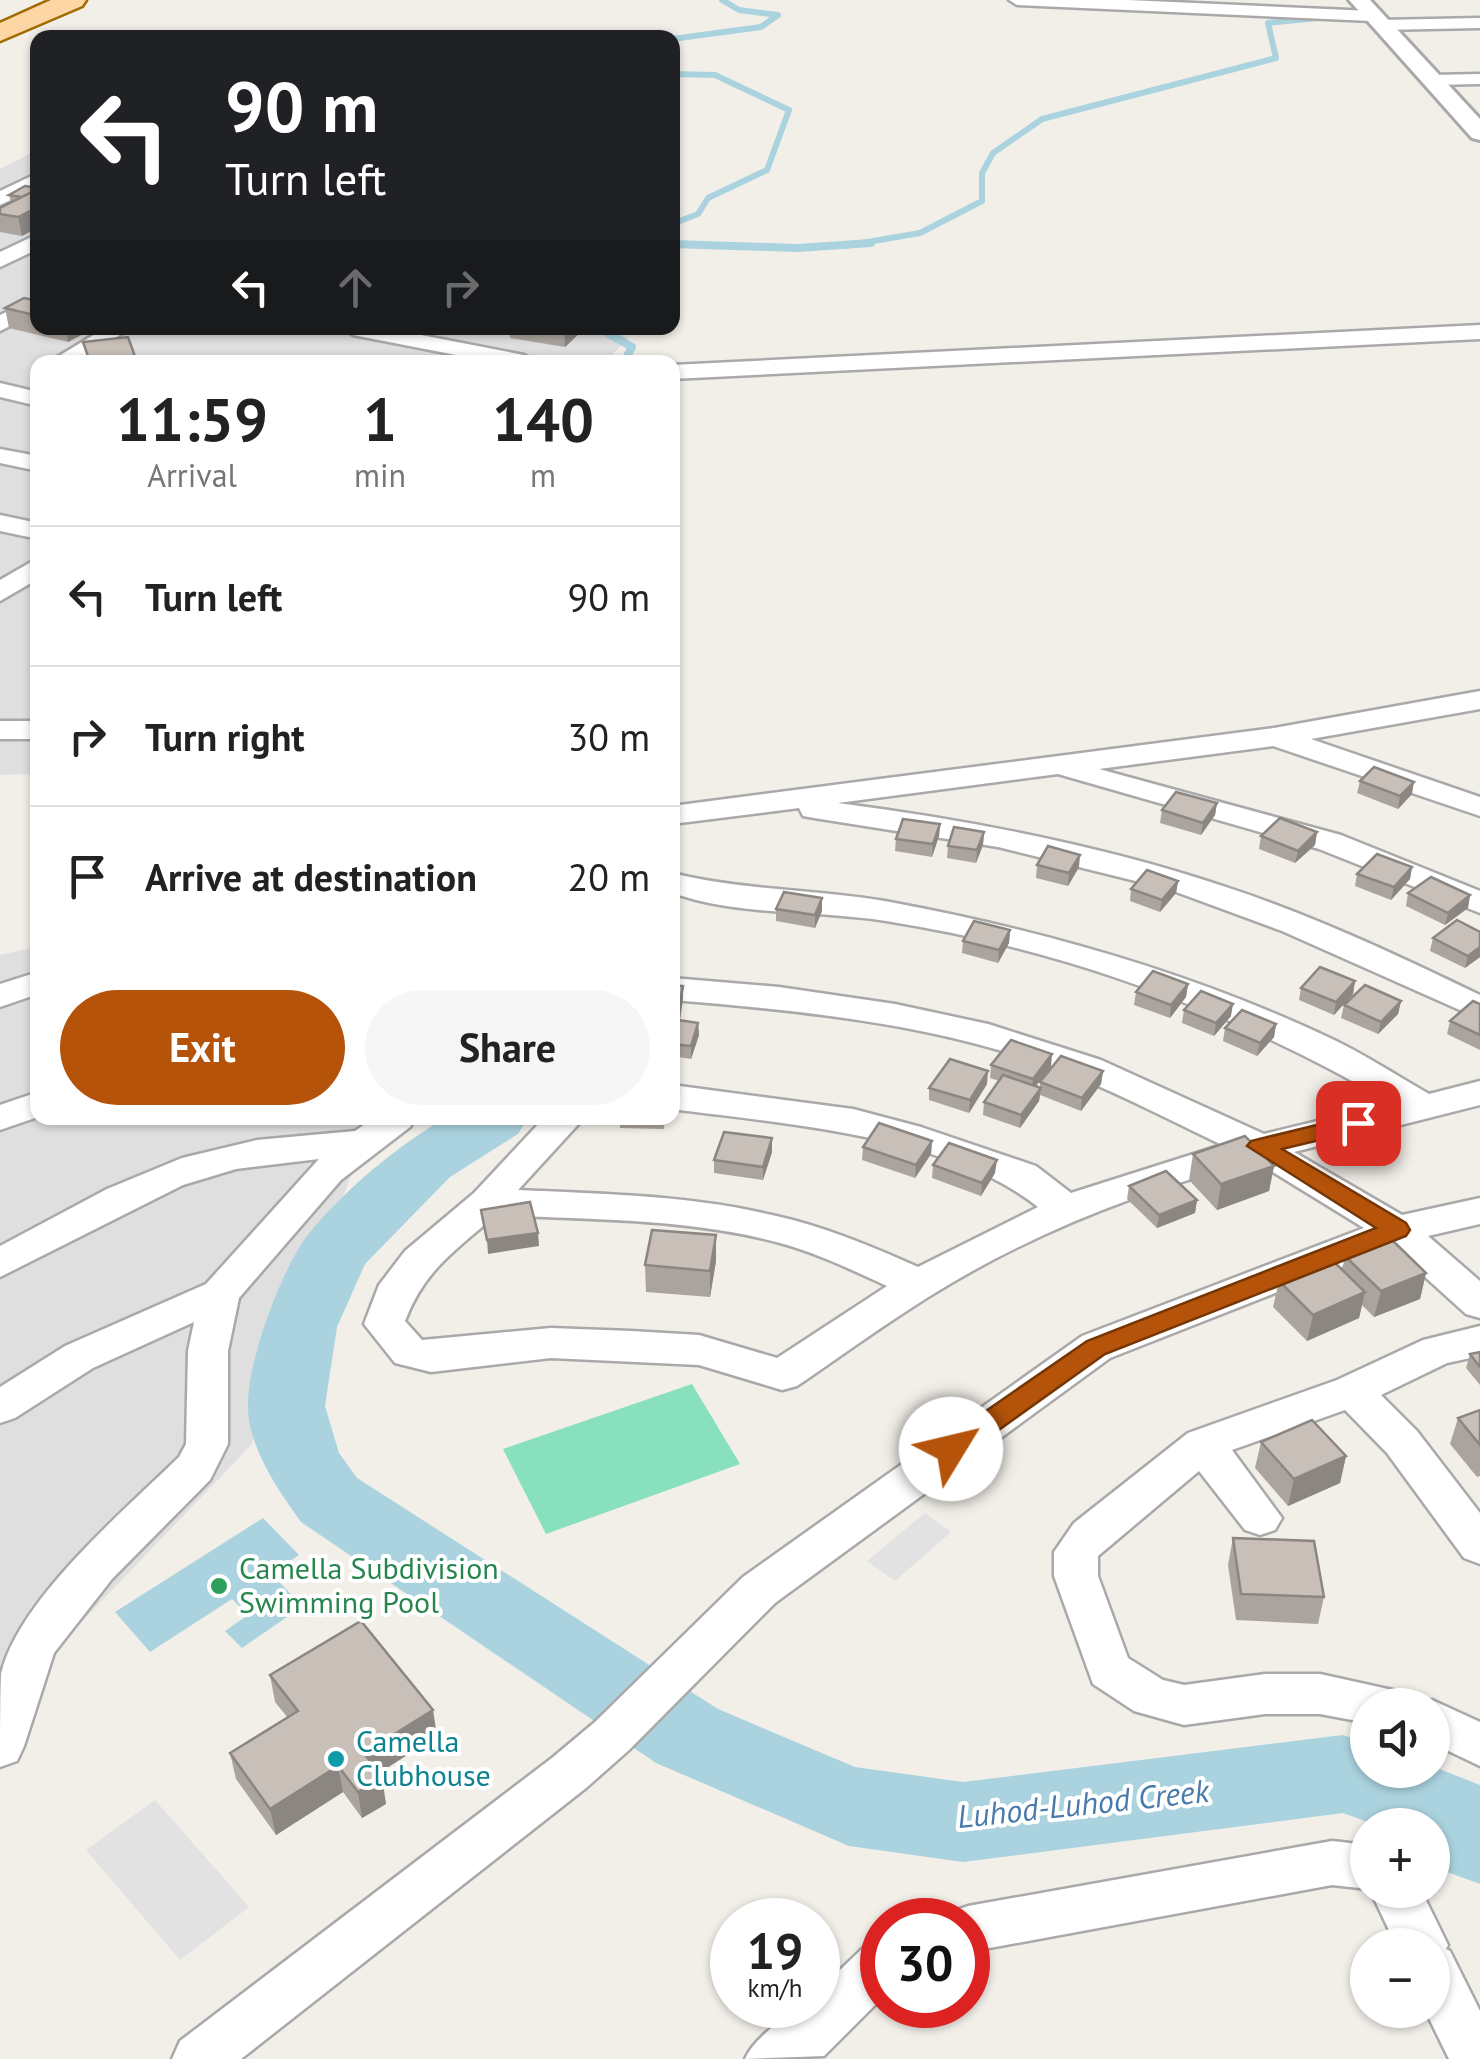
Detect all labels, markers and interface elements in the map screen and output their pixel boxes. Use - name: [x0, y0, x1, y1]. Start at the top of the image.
- text: 90 m: [225, 61, 378, 151]
- icon: left: [60, 70, 190, 200]
- text: Turn left: [225, 149, 386, 207]
- icon: left: [223, 260, 278, 315]
- icon: ahead: [328, 260, 383, 315]
- icon: right: [433, 260, 488, 315]
- text: 11:59: [116, 380, 268, 458]
- text: 1: [363, 380, 397, 458]
- text: 140: [492, 380, 594, 458]
- text: Arrival: [147, 454, 237, 496]
- text: min: [354, 454, 406, 496]
- text: m: [530, 454, 556, 496]
- icon: left: [60, 569, 115, 624]
- text: Turn left: [145, 572, 282, 621]
- text: 90 m: [568, 572, 650, 621]
- icon: right: [60, 709, 115, 764]
- text: Turn right: [145, 712, 305, 761]
- text: 30 m: [568, 712, 650, 761]
- icon: arrive: [60, 849, 115, 904]
- text: Arrive at destination: [145, 852, 477, 901]
- text: 20 m: [568, 852, 650, 901]
- button: Exit: [60, 990, 345, 1105]
- button: Share: [365, 990, 650, 1105]
- pin: [1316, 1081, 1401, 1166]
- icon: arrive: [1331, 1096, 1386, 1151]
- position arrow: [899, 1397, 1003, 1501]
- place label: Camella Subdivision Swimming Pool: [239, 1548, 499, 1621]
- marker: Camella Subdivision Swimming Pool: [208, 1575, 230, 1597]
- map controls: [1350, 1688, 1450, 2028]
- button: sound: [1350, 1688, 1450, 1788]
- place label: Camella Clubhouse: [356, 1721, 491, 1794]
- marker: Camella Clubhouse: [325, 1748, 347, 1770]
- water label: Luhod-Luhod Creek: [955, 1769, 1212, 1837]
- button: +: [1350, 1808, 1450, 1908]
- speed limit sign: 30: [860, 1898, 990, 2028]
- text: 19: [747, 1918, 803, 1983]
- button: −: [1350, 1928, 1450, 2028]
- text: km/h: [748, 1972, 802, 2004]

